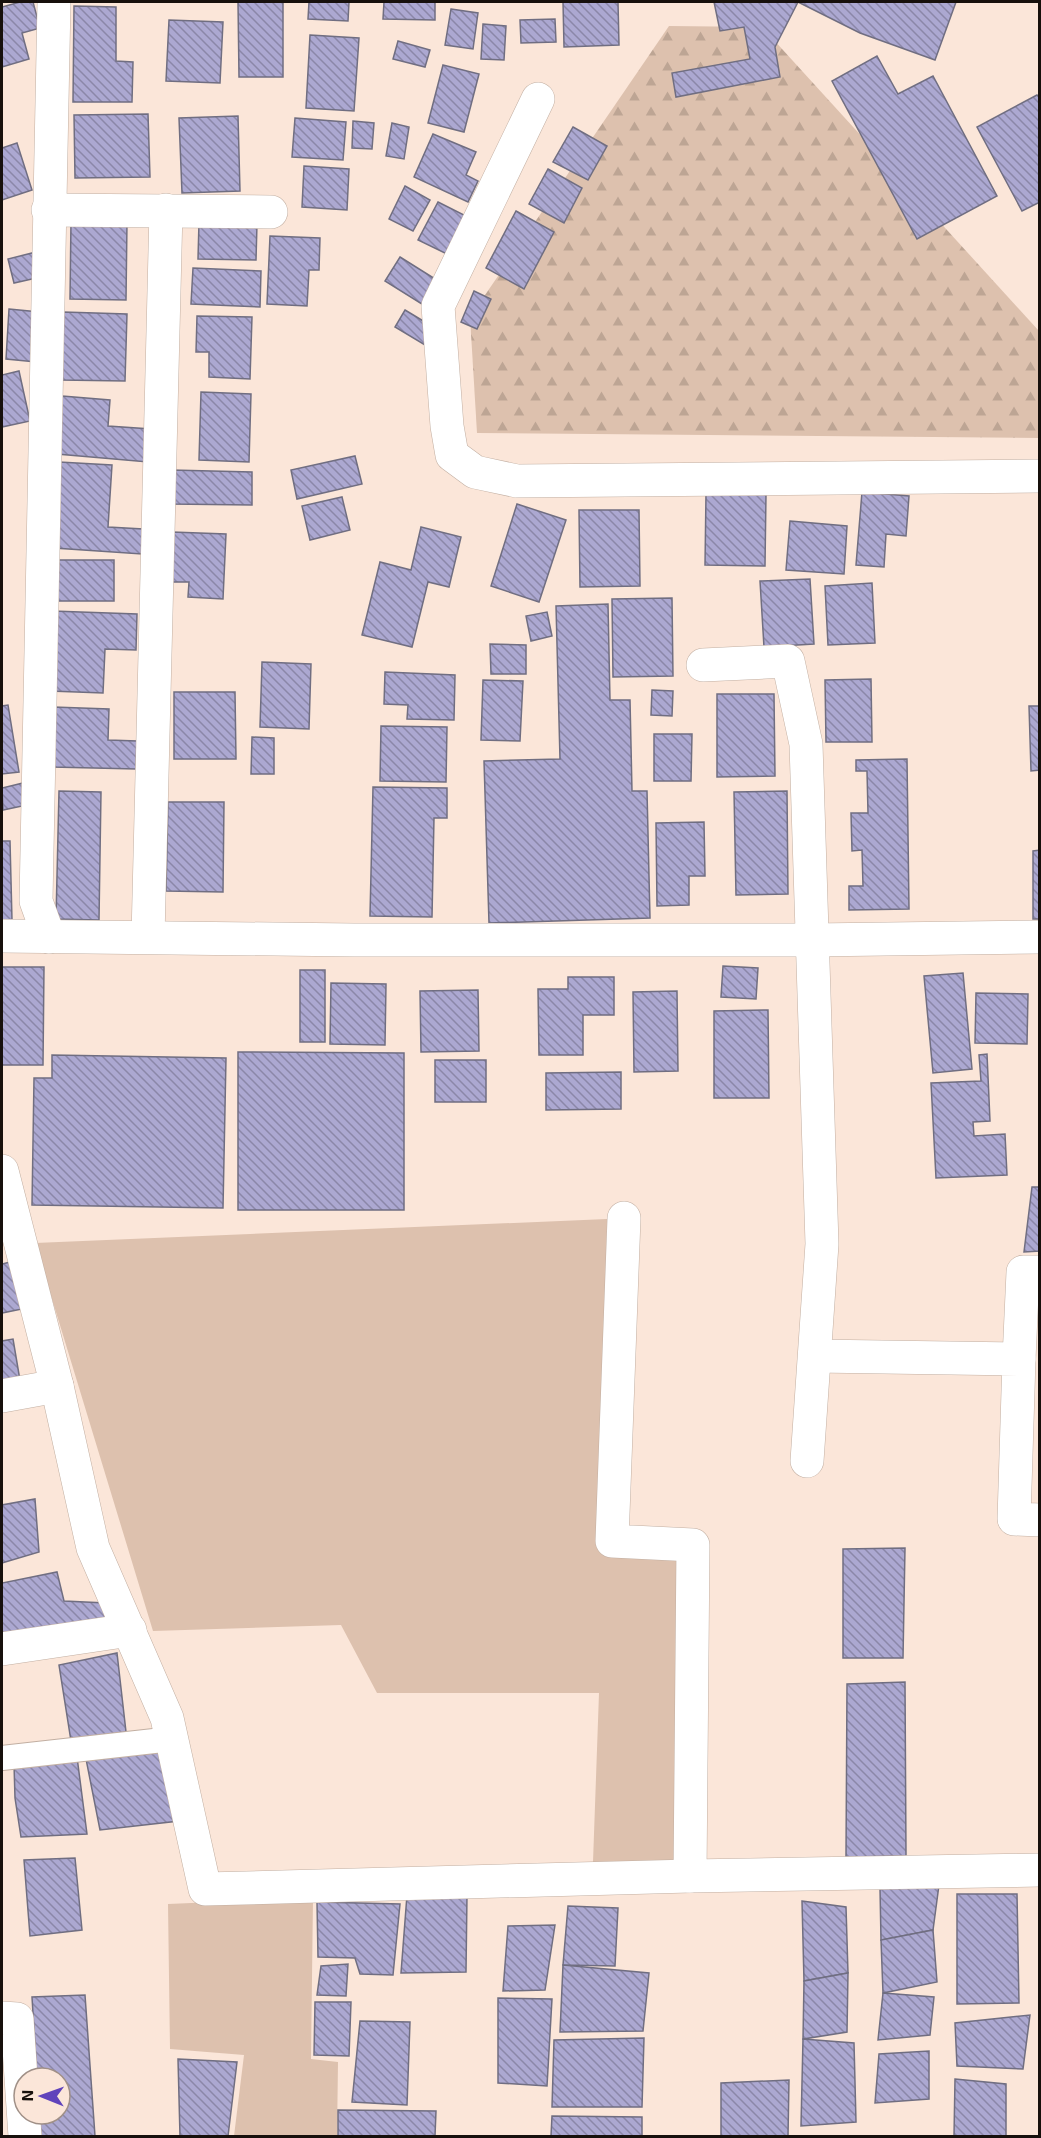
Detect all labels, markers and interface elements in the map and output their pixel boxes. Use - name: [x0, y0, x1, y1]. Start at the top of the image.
- north arrow: [12, 2066, 72, 2126]
- text: N: [17, 2090, 36, 2102]

